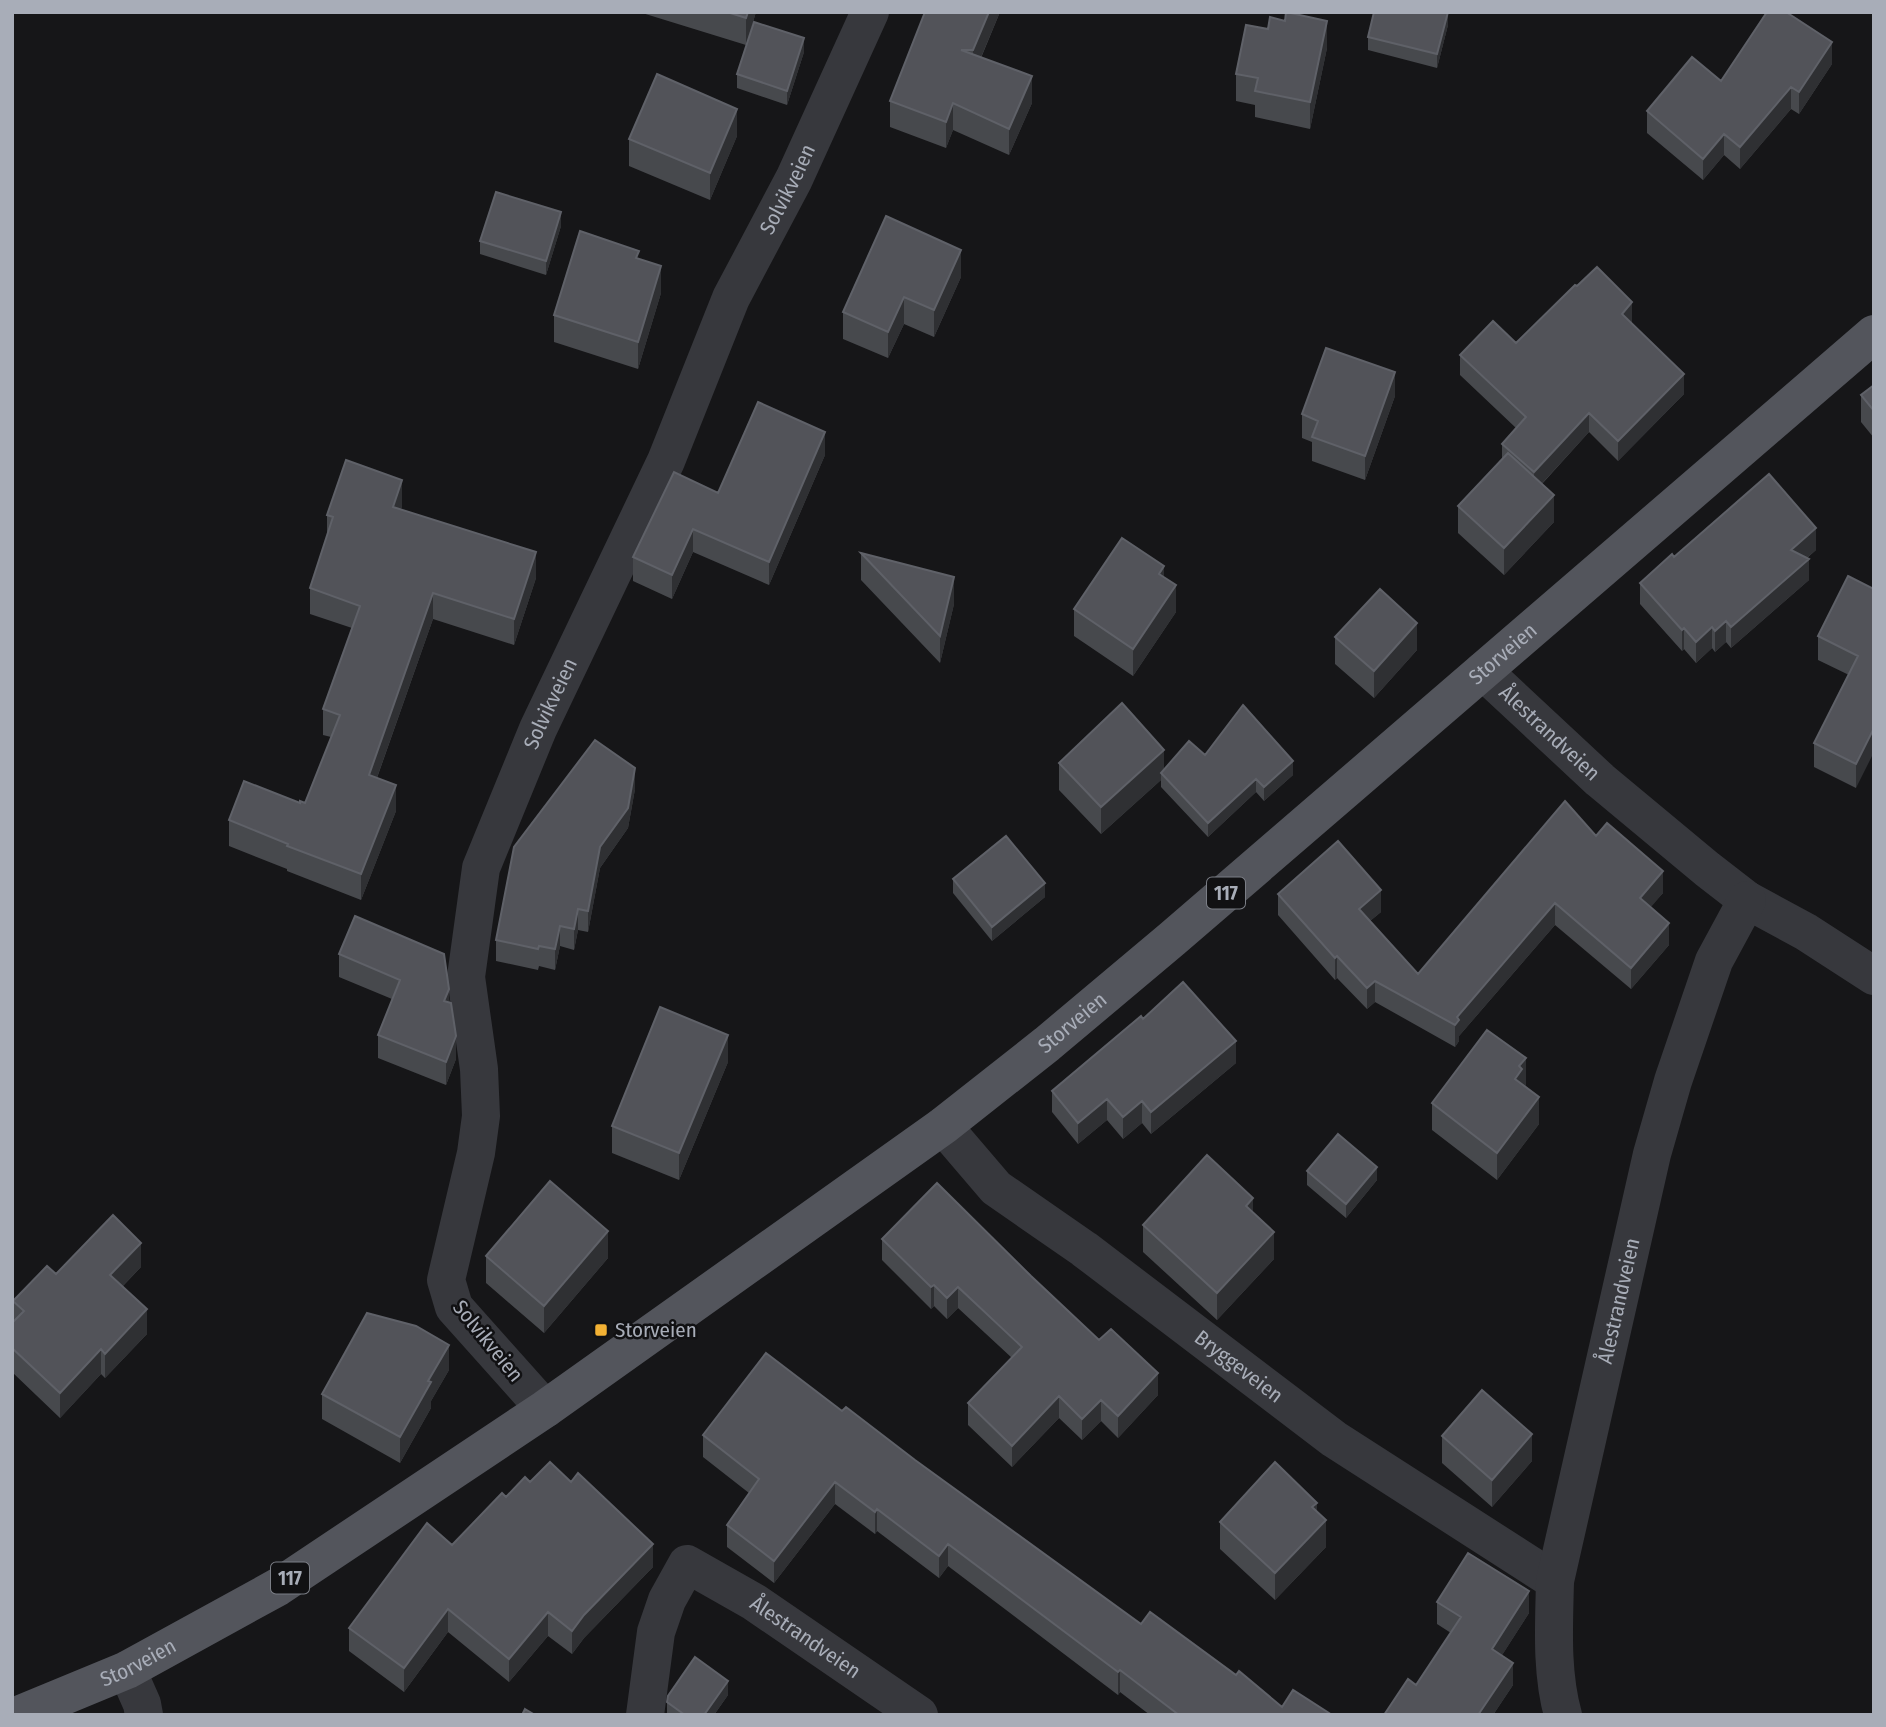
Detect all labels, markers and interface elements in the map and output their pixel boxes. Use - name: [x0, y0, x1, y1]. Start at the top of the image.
- street label: Solvikveien: [754, 140, 821, 239]
- street label: Storveien: [1463, 617, 1542, 690]
- street label: Solvikveien: [518, 654, 583, 753]
- street label: Ålestrandveien: [1494, 680, 1605, 786]
- road number: 117: [1207, 878, 1245, 908]
- street label: Storveien: [1033, 986, 1112, 1059]
- street label: Ålestrandveien: [1592, 1235, 1646, 1366]
- street label: Solvikveien: [447, 1295, 529, 1387]
- place label: Storveien: [615, 1317, 697, 1343]
- marker: Storveien: [593, 1322, 609, 1338]
- street label: Bryggeveien: [1189, 1325, 1288, 1409]
- road number: 117: [271, 1562, 309, 1594]
- street label: Ålestrandveien: [745, 1590, 866, 1684]
- street label: Storveien: [96, 1633, 181, 1693]

